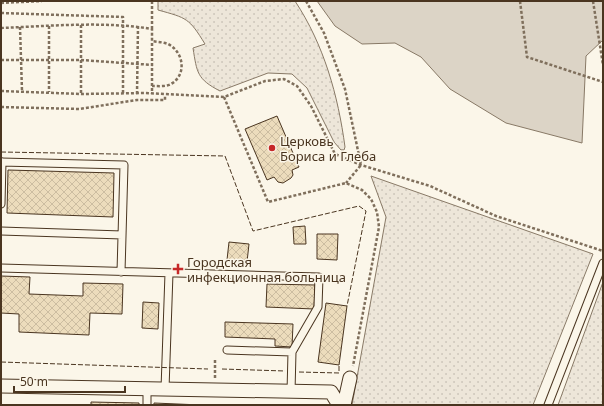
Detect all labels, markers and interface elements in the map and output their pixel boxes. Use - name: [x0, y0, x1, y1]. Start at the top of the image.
- place label: Церковь Бориса и Глеба: [280, 132, 376, 165]
- marker: Церковь Бориса и Глеба: [267, 143, 277, 153]
- place label: Городская инфекционная больница: [187, 253, 346, 286]
- marker: Городская инфекционная больница: [172, 263, 184, 275]
- scale bar: [14, 368, 125, 394]
- text: 50 m: [20, 373, 48, 390]

